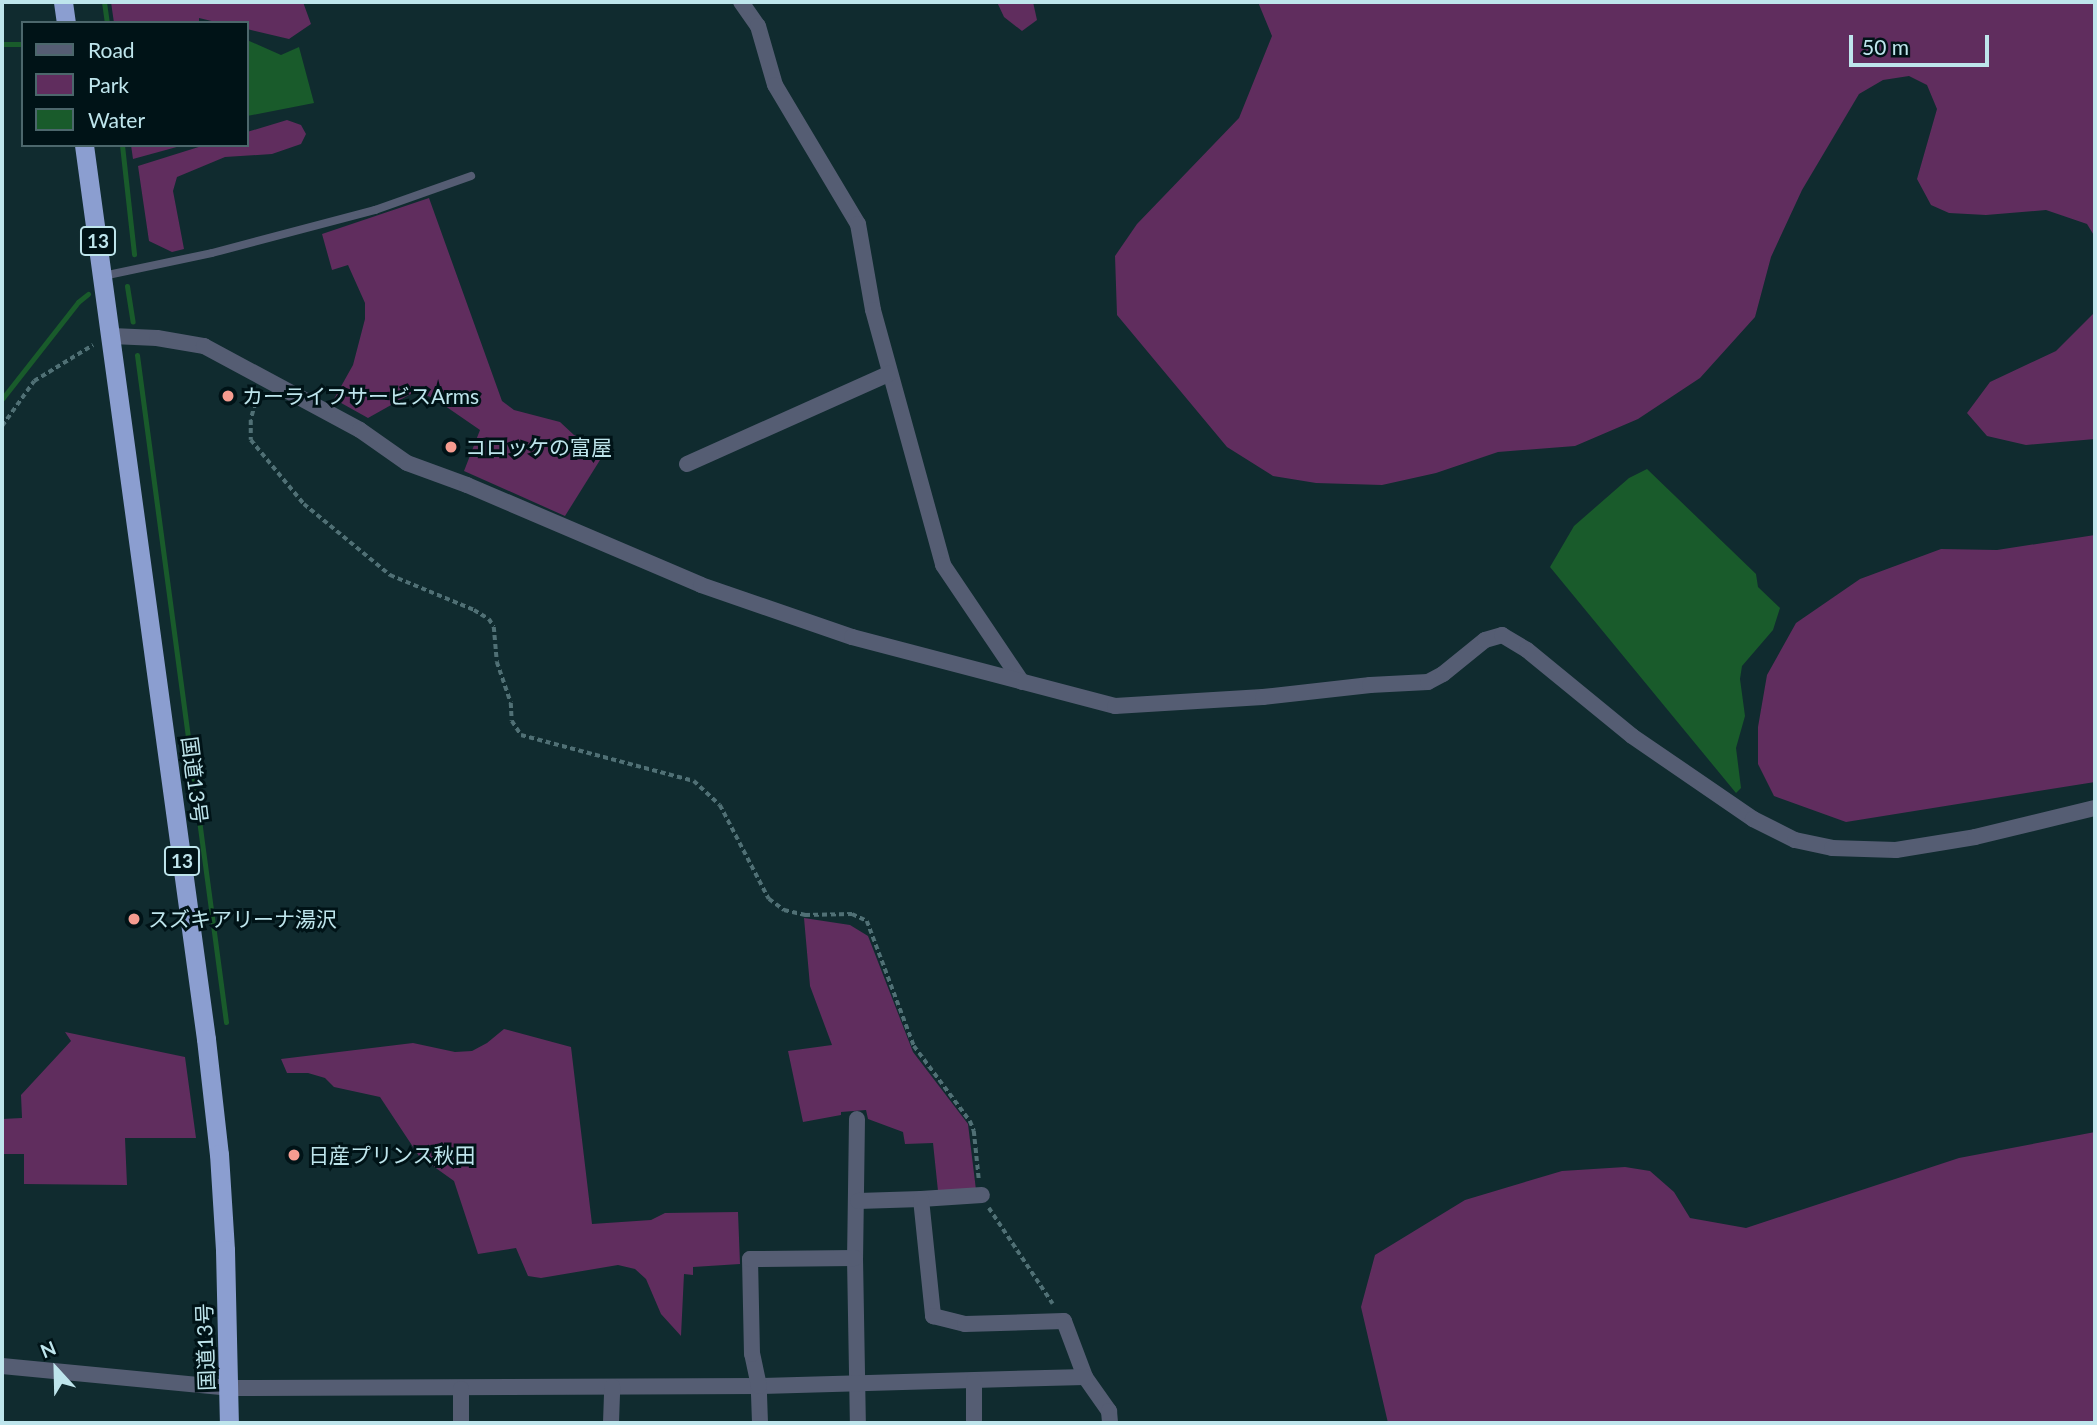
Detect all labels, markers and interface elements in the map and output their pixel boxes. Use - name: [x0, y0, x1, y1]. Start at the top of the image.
- legend: [21, 21, 248, 147]
- scale bar: [1852, 21, 1992, 65]
- text: 50 m: [1862, 34, 1909, 59]
- text: Road: [88, 37, 135, 62]
- text: Park: [88, 72, 129, 97]
- text: Water: [88, 107, 145, 132]
- road number: 13: [79, 226, 117, 256]
- place label: カーライフサービスArms: [242, 383, 479, 409]
- marker: カーライフサービスArms: [220, 388, 236, 404]
- place label: コロッケの富屋: [465, 434, 612, 460]
- marker: コロッケの富屋: [443, 439, 459, 455]
- street label: 国道13号: [177, 735, 213, 825]
- road number: 13: [163, 846, 201, 876]
- place label: スズキアリーナ湯沢: [148, 906, 337, 932]
- marker: スズキアリーナ湯沢: [126, 911, 142, 927]
- place label: 日産プリンス秋田: [308, 1142, 476, 1168]
- marker: 日産プリンス秋田: [286, 1147, 302, 1163]
- street label: 国道13号: [191, 1303, 219, 1391]
- north arrow: [21, 1334, 91, 1404]
- text: N: [37, 1336, 59, 1362]

